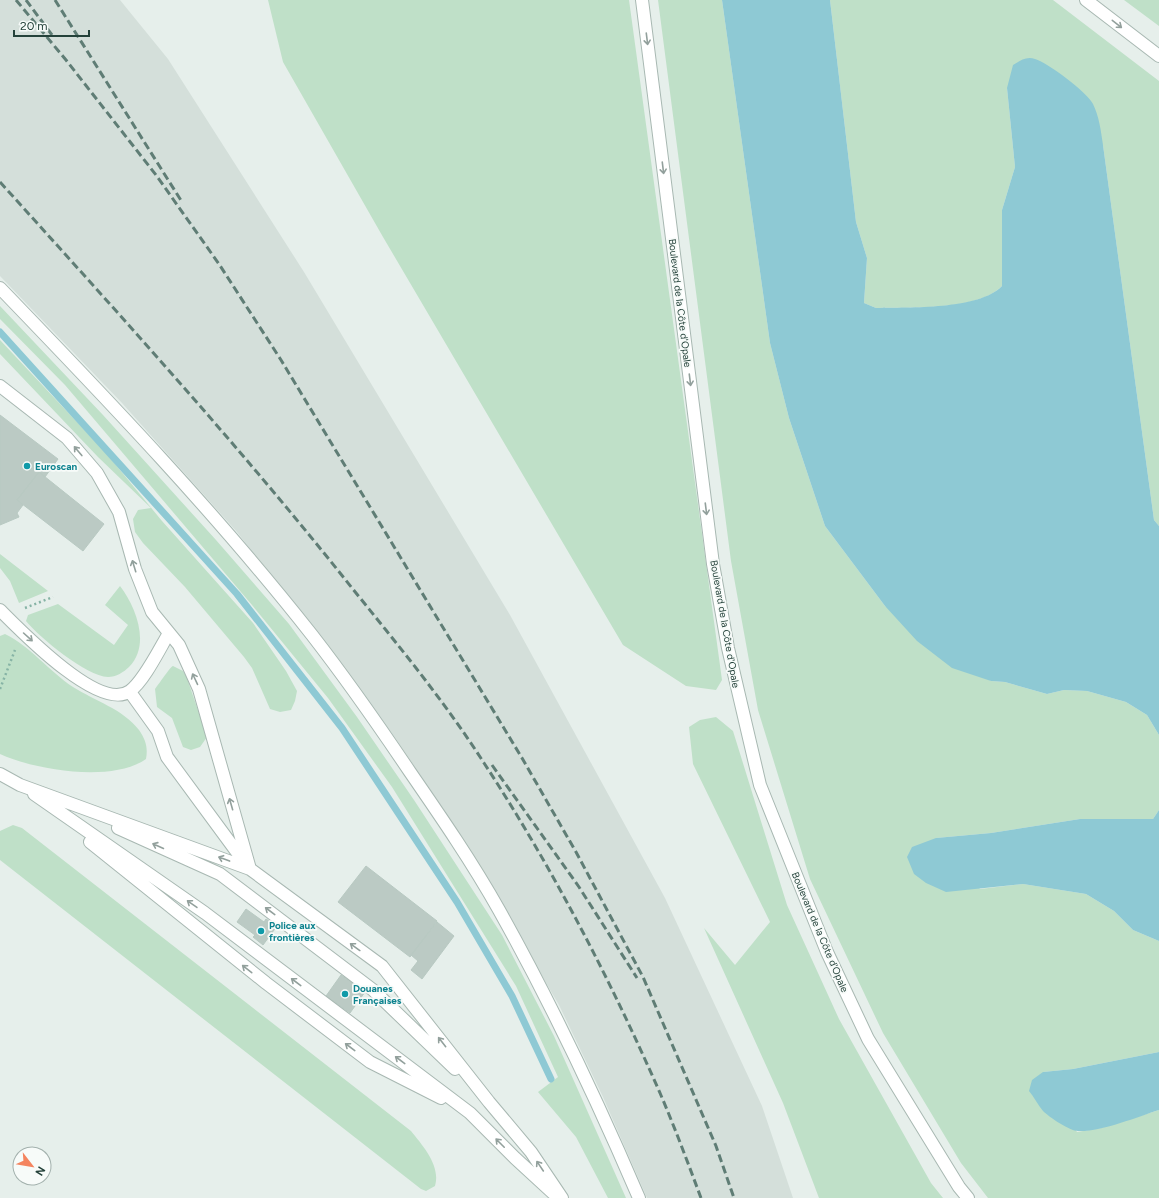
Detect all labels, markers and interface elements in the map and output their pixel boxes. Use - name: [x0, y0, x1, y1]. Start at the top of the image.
- scale bar: [14, 12, 89, 38]
- text: 20 m: [20, 19, 48, 33]
- one-way arrow: [1112, 20, 1123, 28]
- one-way arrow: [643, 32, 650, 45]
- one-way arrow: [659, 161, 667, 174]
- street label: Boulevard de la Côte d'Opale: [666, 238, 694, 369]
- one-way arrow: [686, 373, 694, 386]
- one-way arrow: [73, 446, 82, 456]
- place label: Euroscan: [35, 460, 78, 473]
- marker: Euroscan: [22, 461, 32, 471]
- one-way arrow: [702, 502, 710, 515]
- street label: Boulevard de la Côte d'Opale: [707, 559, 743, 689]
- one-way arrow: [130, 560, 137, 573]
- one-way arrow: [23, 632, 33, 642]
- one-way arrow: [191, 674, 198, 686]
- one-way arrow: [227, 798, 234, 811]
- one-way arrow: [153, 842, 165, 849]
- one-way arrow: [219, 855, 231, 863]
- street label: Boulevard de la Côte d'Opale: [789, 870, 851, 995]
- one-way arrow: [187, 900, 198, 908]
- one-way arrow: [265, 907, 276, 915]
- place label: Police aux frontières: [269, 919, 316, 944]
- marker: Police aux frontières: [256, 926, 266, 936]
- one-way arrow: [350, 942, 361, 951]
- one-way arrow: [241, 964, 252, 973]
- one-way arrow: [291, 977, 302, 986]
- place label: Douanes Françaises: [353, 982, 402, 1007]
- marker: Douanes Françaises: [340, 989, 350, 999]
- one-way arrow: [437, 1037, 446, 1048]
- one-way arrow: [345, 1043, 356, 1051]
- one-way arrow: [394, 1056, 405, 1064]
- one-way arrow: [495, 1138, 505, 1148]
- north arrow: [12, 1146, 52, 1186]
- one-way arrow: [536, 1160, 544, 1171]
- text: N: [32, 1164, 48, 1178]

